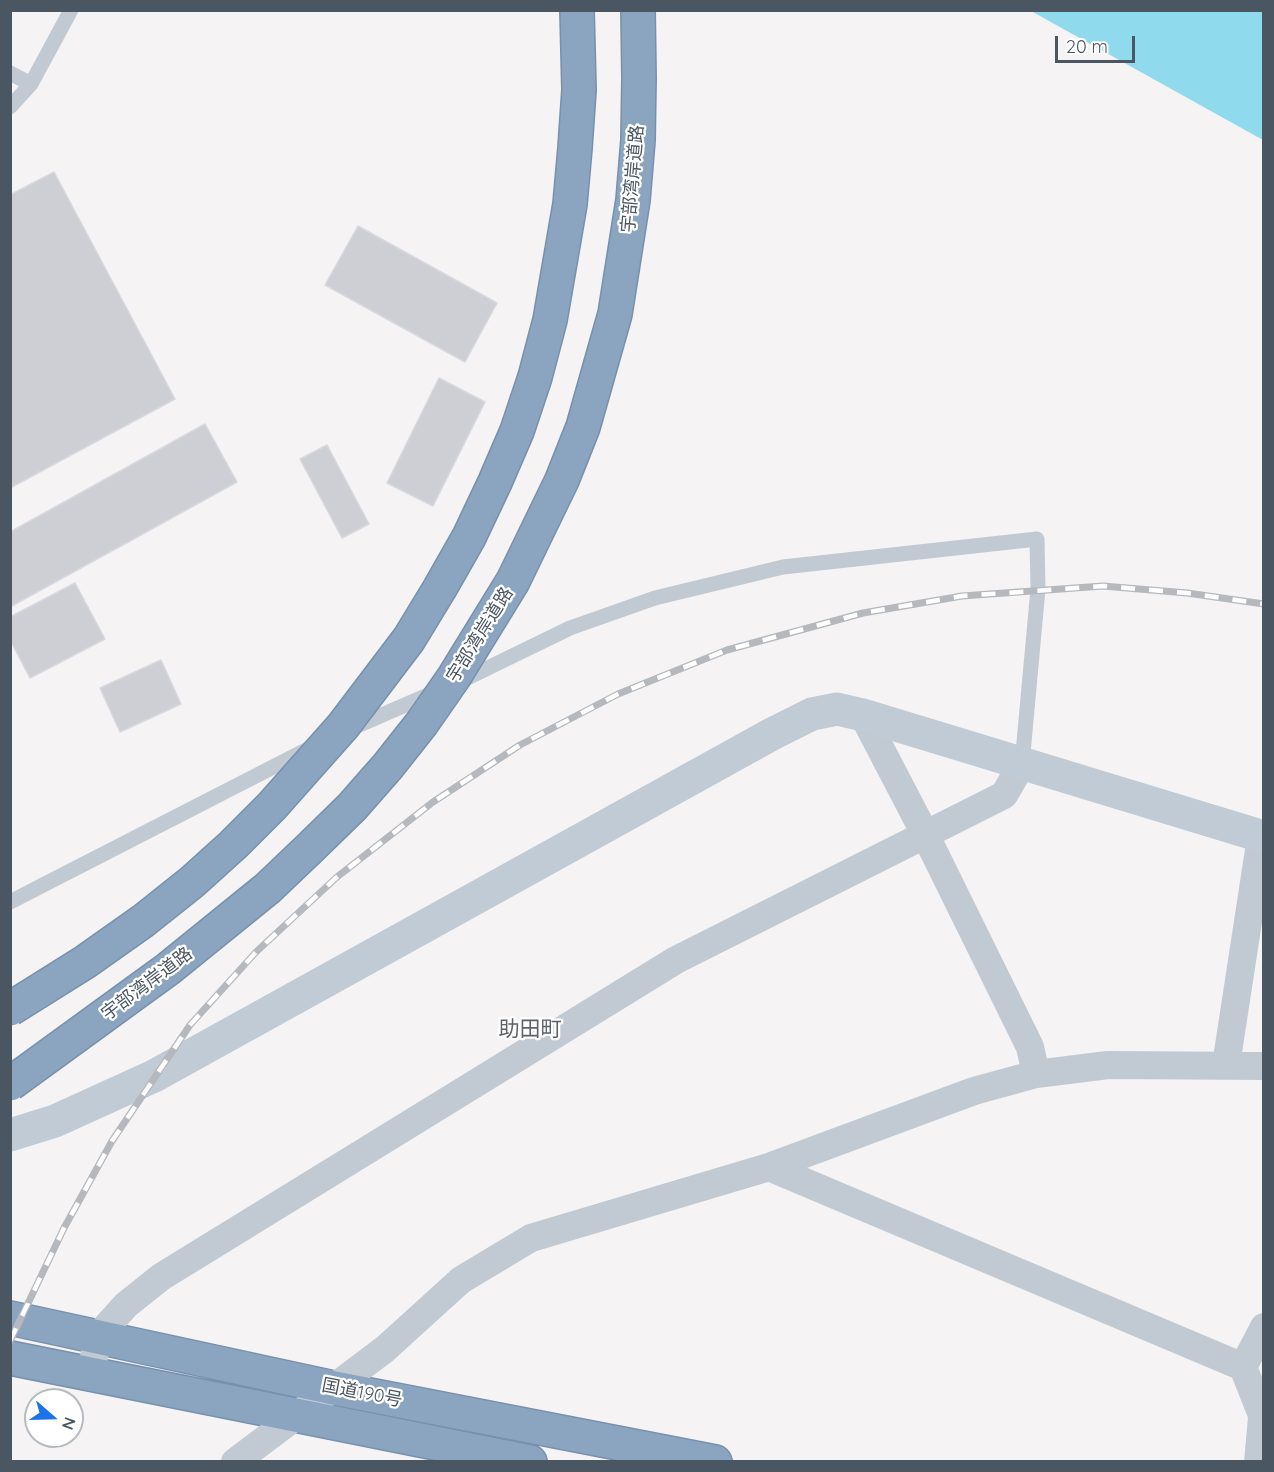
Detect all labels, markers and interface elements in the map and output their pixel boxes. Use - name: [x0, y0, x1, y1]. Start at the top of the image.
- scale bar: [1058, 24, 1138, 62]
- text: 20 m: [1066, 35, 1108, 58]
- street label: 宇部湾岸道路: [618, 124, 648, 234]
- street label: 宇部湾岸道路: [442, 583, 518, 687]
- street label: 宇部湾岸道路: [97, 943, 197, 1025]
- district label: 助田町: [499, 1017, 561, 1043]
- street label: 国道190号: [320, 1375, 404, 1411]
- north arrow: [24, 1388, 84, 1448]
- text: N: [58, 1415, 80, 1432]

